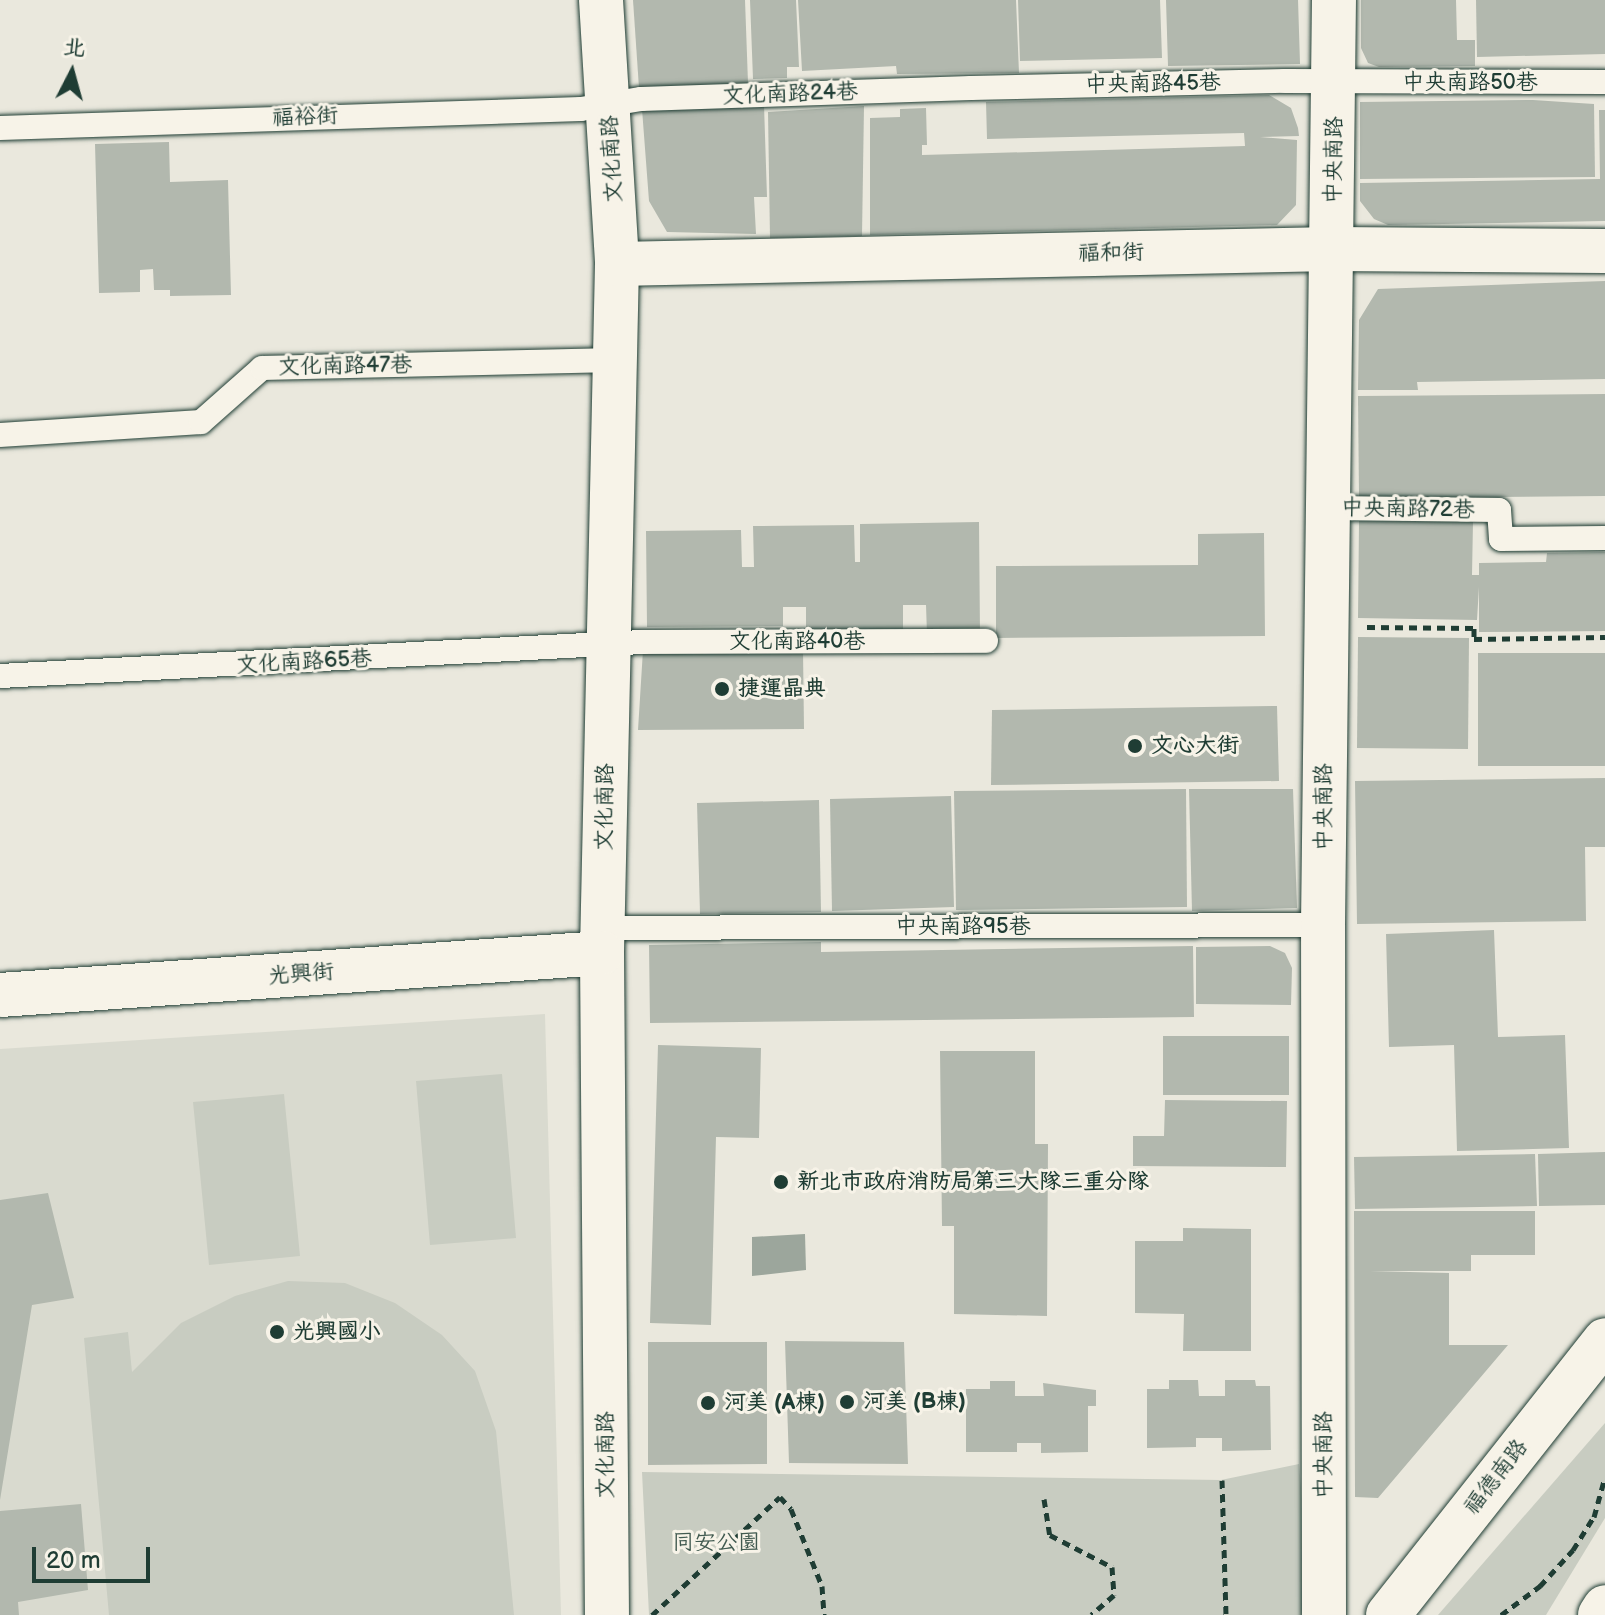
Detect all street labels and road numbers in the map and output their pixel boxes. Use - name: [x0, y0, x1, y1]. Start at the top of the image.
- street label: 中央南路45巷: [1085, 70, 1221, 98]
- street label: 中央南路50巷: [1402, 70, 1538, 96]
- street label: 文化南路24巷: [722, 78, 858, 110]
- street label: 福裕街: [272, 103, 338, 131]
- street label: 文化南路: [597, 114, 627, 204]
- street label: 中央南路: [1320, 116, 1348, 204]
- street label: 福和街: [1078, 239, 1144, 267]
- street label: 文化南路47巷: [278, 352, 412, 380]
- street label: 中央南路72巷: [1341, 495, 1475, 523]
- street label: 文化南路40巷: [729, 629, 865, 655]
- street label: 文化南路65巷: [235, 645, 373, 679]
- street label: 文化南路: [591, 763, 619, 851]
- street label: 中央南路: [1311, 763, 1337, 851]
- street label: 中央南路95巷: [895, 914, 1031, 940]
- street label: 光興街: [267, 959, 335, 989]
- street label: 文化南路: [593, 1411, 619, 1499]
- street label: 中央南路: [1311, 1411, 1337, 1499]
- street label: 福德南路: [1459, 1434, 1533, 1520]

